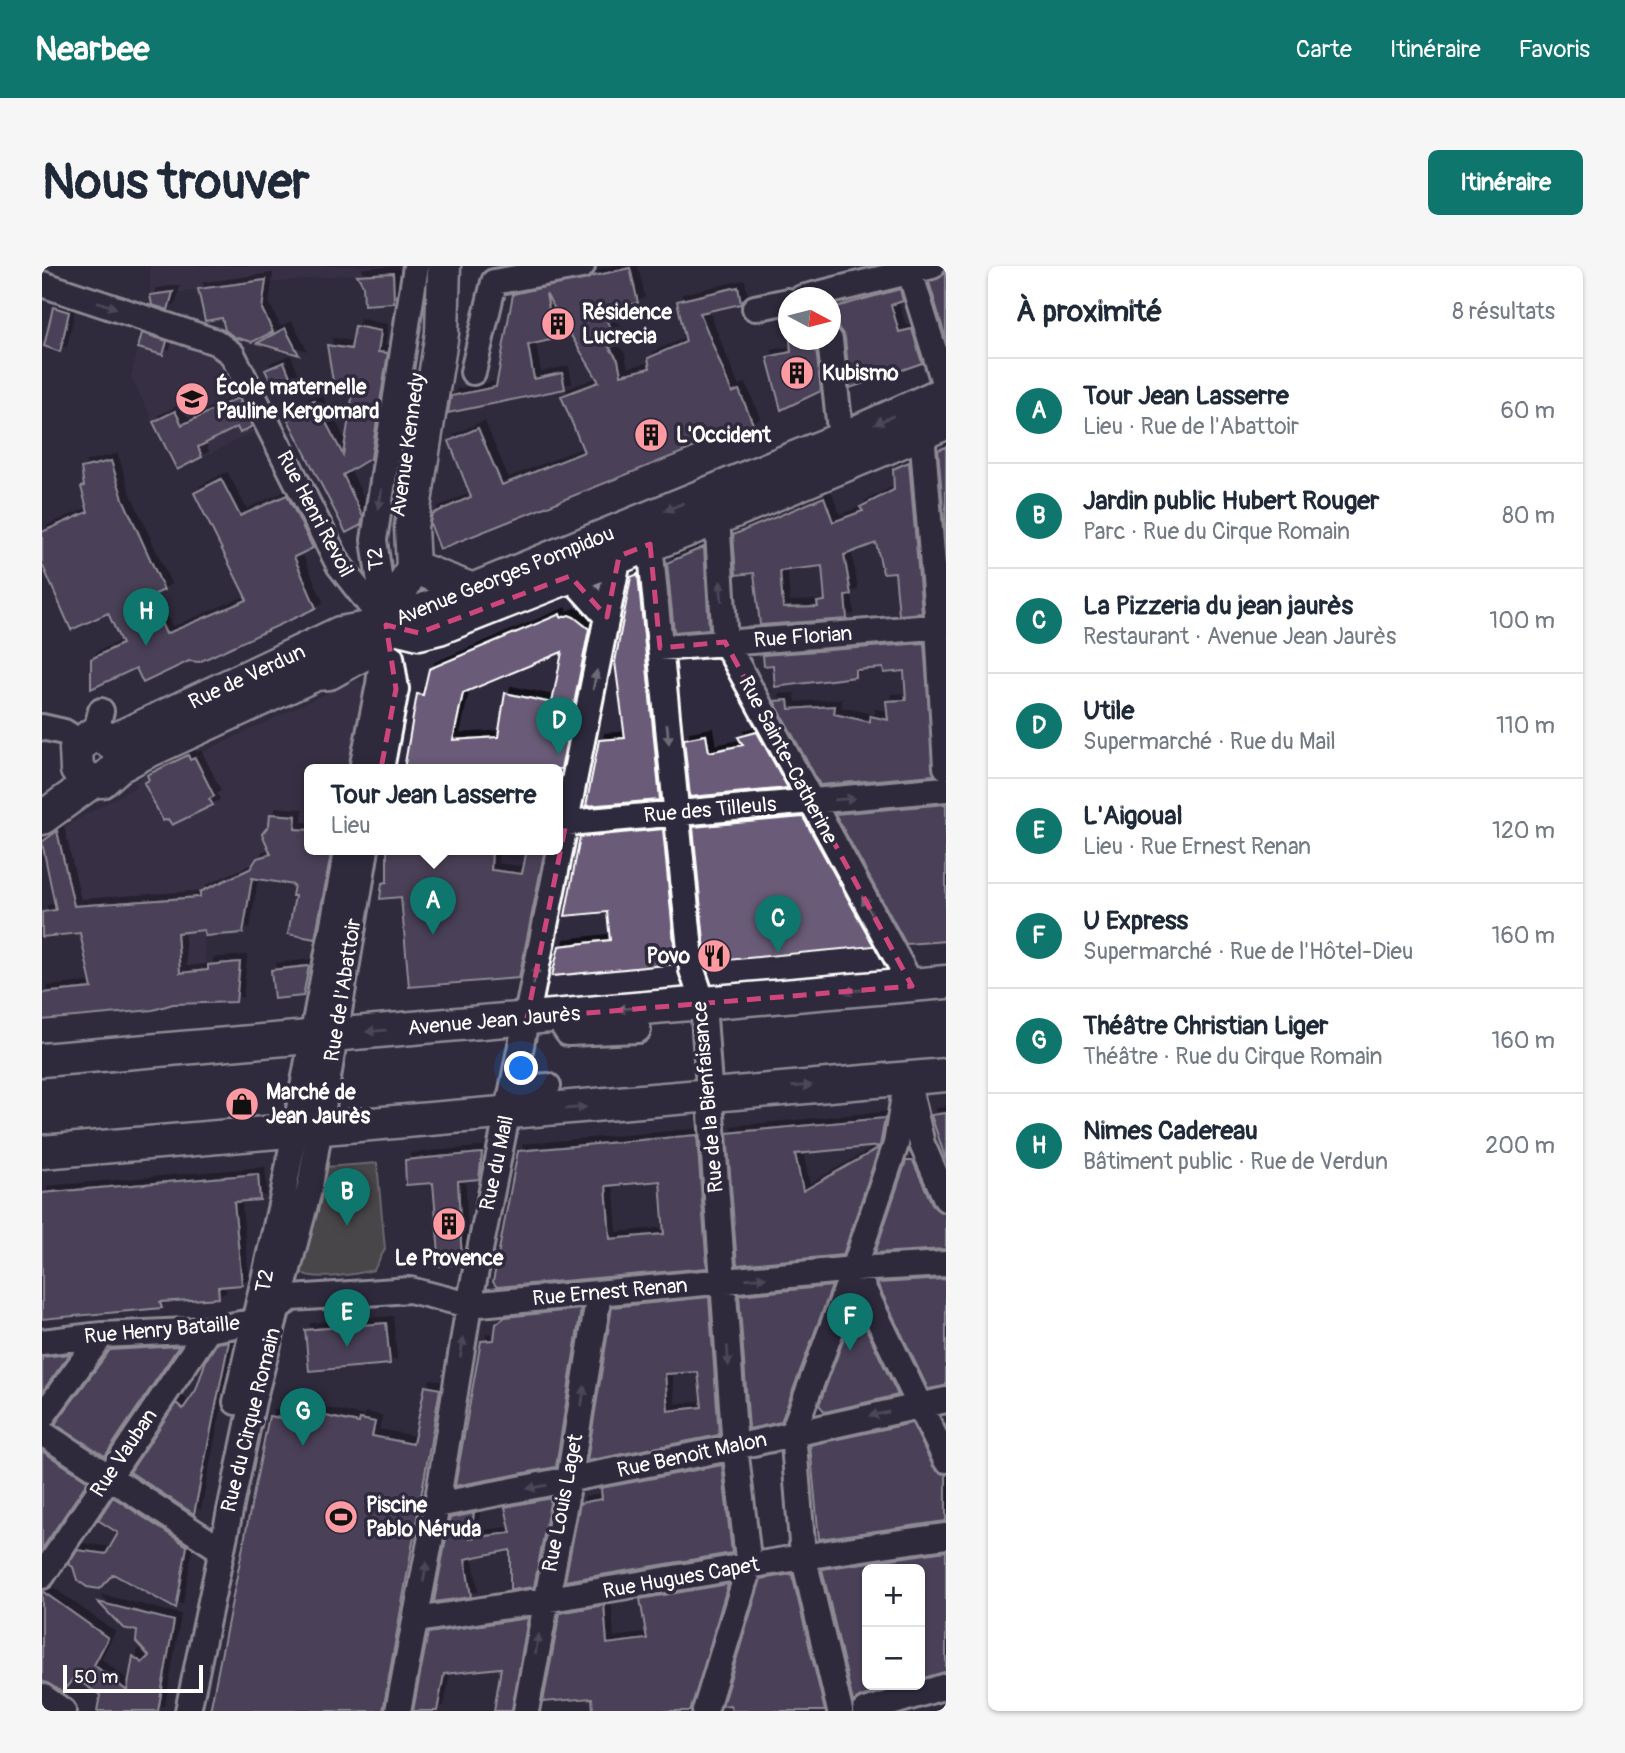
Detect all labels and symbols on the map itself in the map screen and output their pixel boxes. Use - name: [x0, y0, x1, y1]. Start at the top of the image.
- north arrow: [778, 287, 841, 350]
- place label: Résidence Lucrecia: [582, 299, 672, 350]
- one-way arrow: [96, 300, 117, 311]
- building icon: Résidence Lucrecia: [539, 305, 577, 343]
- building icon: Kubismo: [778, 354, 816, 392]
- place label: Kubismo: [822, 360, 899, 387]
- street label: Avenue Kennedy: [385, 371, 431, 519]
- place label: École maternelle Pauline Kergomard: [216, 373, 379, 425]
- school or university icon: École maternelle Pauline Kergomard: [173, 380, 211, 418]
- one-way arrow: [873, 415, 894, 426]
- building icon: L'Occident: [632, 416, 670, 454]
- place label: L'Occident: [676, 422, 772, 449]
- street label: Rue Henri Revoil: [270, 446, 360, 582]
- one-way arrow: [374, 488, 385, 510]
- one-way arrow: [663, 502, 684, 513]
- street label: Avenue Georges Pompidou: [392, 520, 618, 632]
- street label: T2: [362, 546, 390, 572]
- one-way arrow: [716, 580, 727, 602]
- pin: H: [123, 588, 169, 646]
- street label: Rue Florian: [753, 620, 853, 654]
- street label: Rue de Verdun: [184, 638, 310, 716]
- one-way arrow: [589, 669, 600, 691]
- street label: Rue Sainte-Catherine: [732, 671, 844, 849]
- pin: D: [536, 697, 582, 755]
- one-way arrow: [663, 723, 674, 745]
- street label: Rue des Tilleuls: [643, 791, 778, 829]
- one-way arrow: [834, 793, 856, 804]
- pin: A: [410, 877, 456, 935]
- pin: C: [755, 895, 801, 953]
- one-way arrow: [861, 895, 873, 914]
- street label: Rue de l'Abattoir: [318, 916, 368, 1064]
- restaurant icon: Povo: [695, 937, 733, 975]
- place label: Povo: [646, 943, 691, 970]
- one-way arrow: [530, 964, 541, 986]
- one-way arrow: [842, 986, 864, 997]
- street label: Rue de la Bienfaisance: [686, 999, 730, 1194]
- street label: Avenue Jean Jaurès: [407, 1000, 582, 1042]
- one-way arrow: [616, 1004, 638, 1015]
- one-way arrow: [365, 1026, 387, 1037]
- your location: [504, 1051, 538, 1085]
- place label: Marché de Jean Jaurès: [266, 1079, 371, 1130]
- one-way arrow: [791, 1080, 813, 1091]
- shop icon: Marché de Jean Jaurès: [223, 1085, 261, 1123]
- one-way arrow: [565, 1102, 587, 1113]
- street label: Rue du Mail: [474, 1113, 520, 1213]
- pin: B: [324, 1168, 370, 1226]
- building icon: Le Provence: [430, 1205, 468, 1243]
- place label: Le Provence: [395, 1245, 504, 1272]
- street label: T2: [249, 1267, 281, 1295]
- street label: Rue Ernest Renan: [531, 1272, 689, 1312]
- one-way arrow: [746, 1272, 768, 1283]
- pin: E: [324, 1289, 370, 1347]
- pin: F: [827, 1293, 873, 1351]
- street label: Rue Henry Bataille: [83, 1310, 242, 1350]
- street label: Rue du Cirque Romain: [215, 1325, 287, 1515]
- one-way arrow: [457, 1336, 468, 1358]
- one-way arrow: [723, 1346, 734, 1368]
- one-way arrow: [578, 1385, 589, 1407]
- pin: G: [280, 1388, 326, 1446]
- street label: Rue Vauban: [84, 1403, 164, 1503]
- one-way arrow: [868, 1409, 890, 1420]
- street label: Rue Benoit Malon: [615, 1426, 769, 1484]
- street label: Rue Louis Laget: [536, 1431, 590, 1574]
- one-way arrow: [526, 1482, 548, 1493]
- place label: Piscine Pablo Néruda: [366, 1492, 481, 1543]
- sports icon: Piscine Pablo Néruda: [322, 1498, 360, 1536]
- street label: Rue Hugues Capet: [601, 1551, 762, 1605]
- one-way arrow: [420, 1561, 431, 1583]
- one-way arrow: [532, 1633, 543, 1655]
- scale bar: [63, 1662, 203, 1694]

